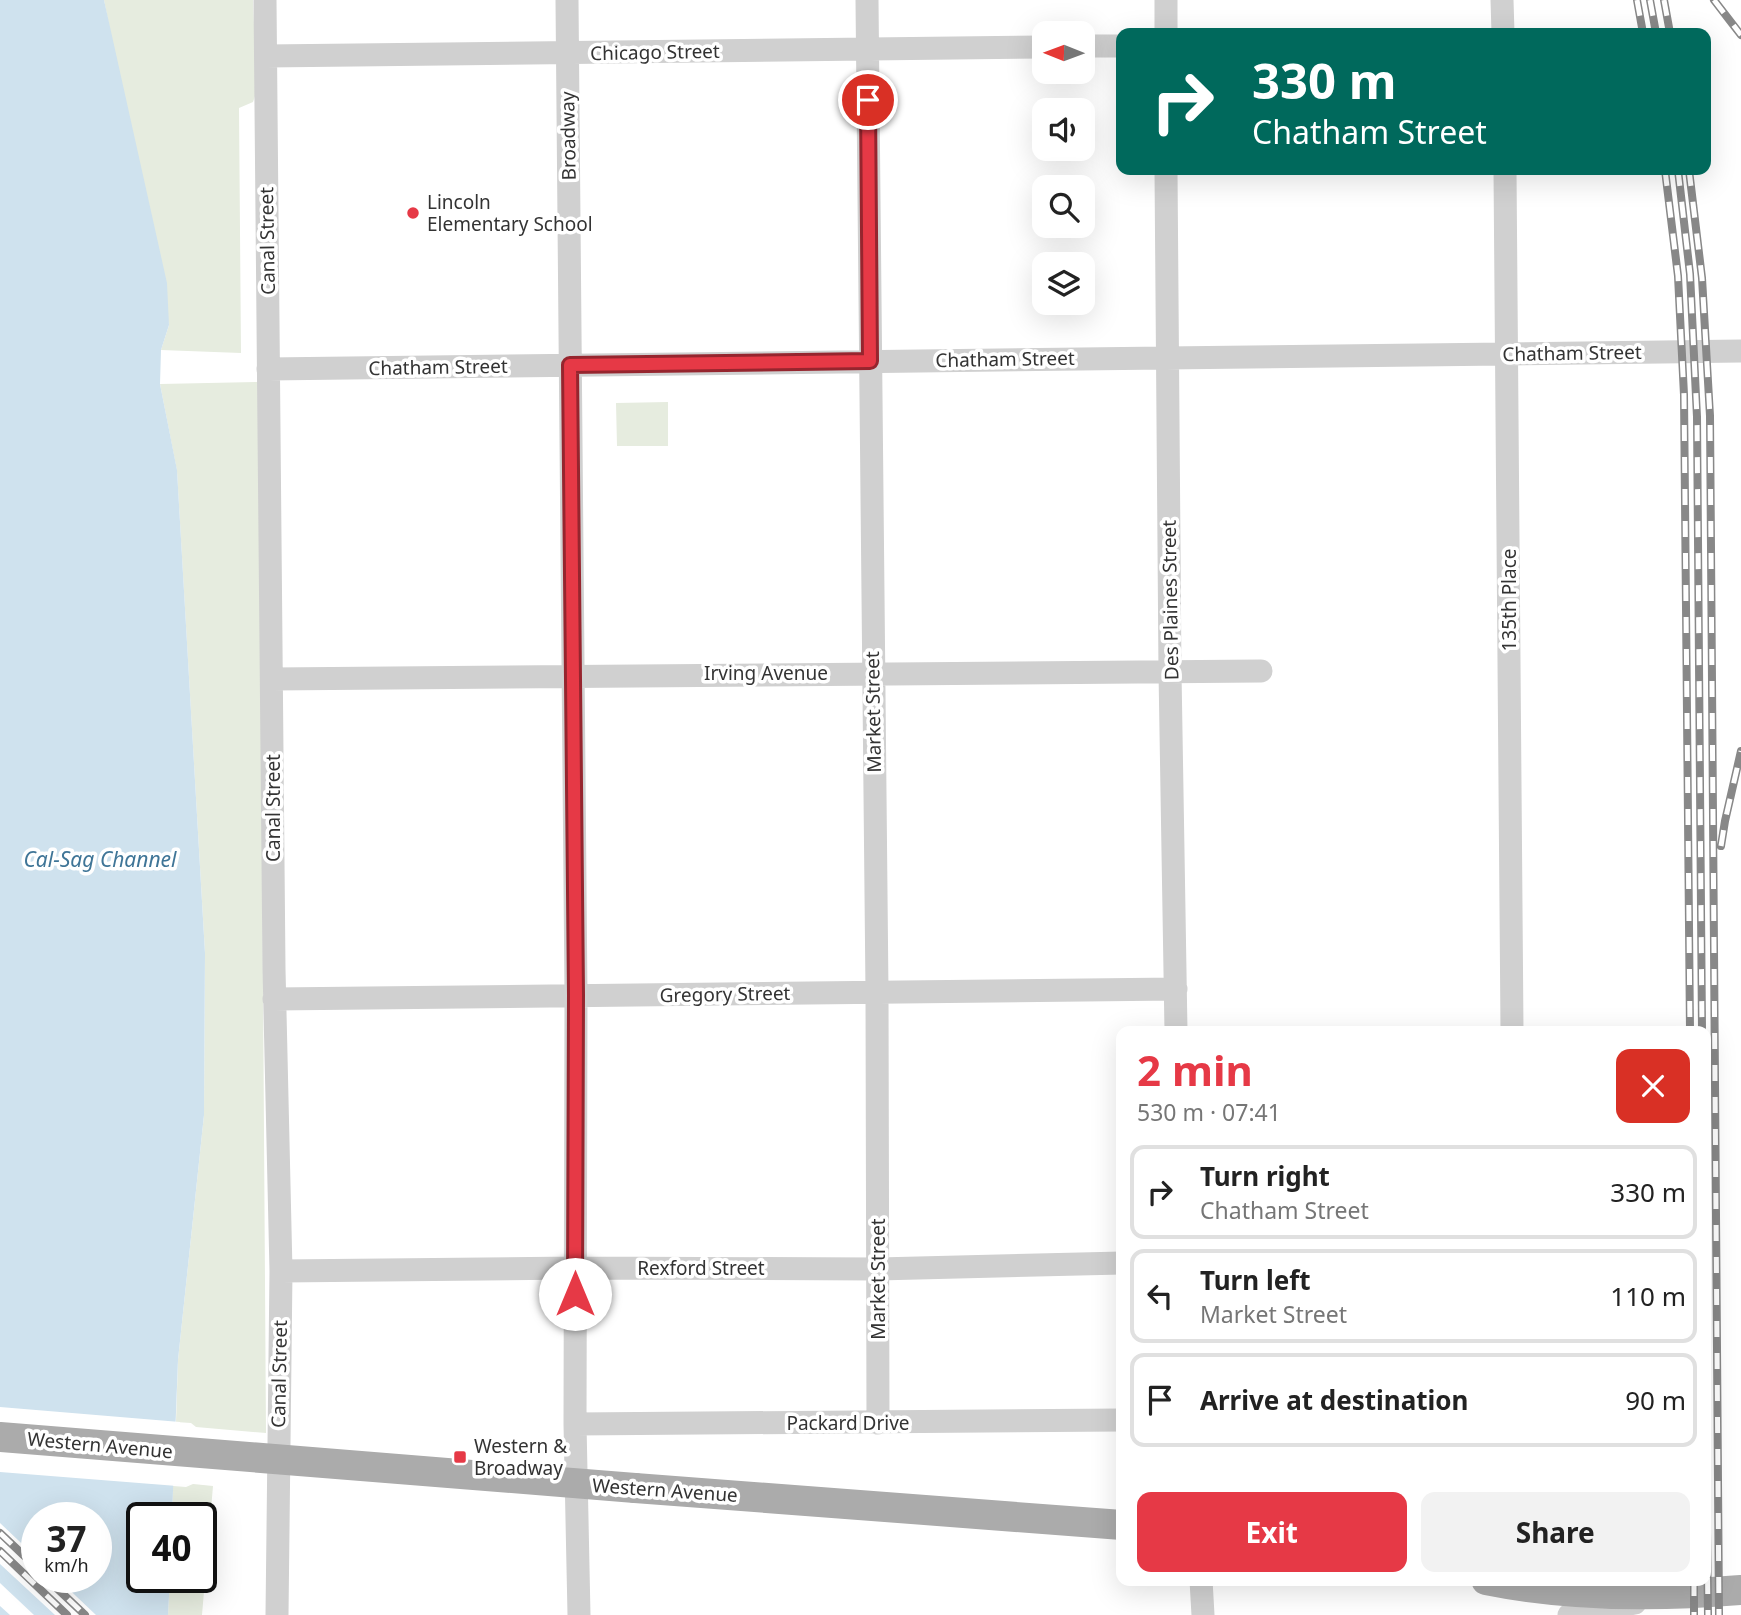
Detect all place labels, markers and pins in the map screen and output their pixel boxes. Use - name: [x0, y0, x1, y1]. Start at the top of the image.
- pin: [838, 70, 898, 130]
- place label: Lincoln Elementary School: [427, 189, 593, 237]
- marker: Lincoln Elementary School: [405, 205, 421, 221]
- place label: Western & Broadway: [474, 1433, 567, 1481]
- marker: Western & Broadway: [452, 1449, 468, 1465]

